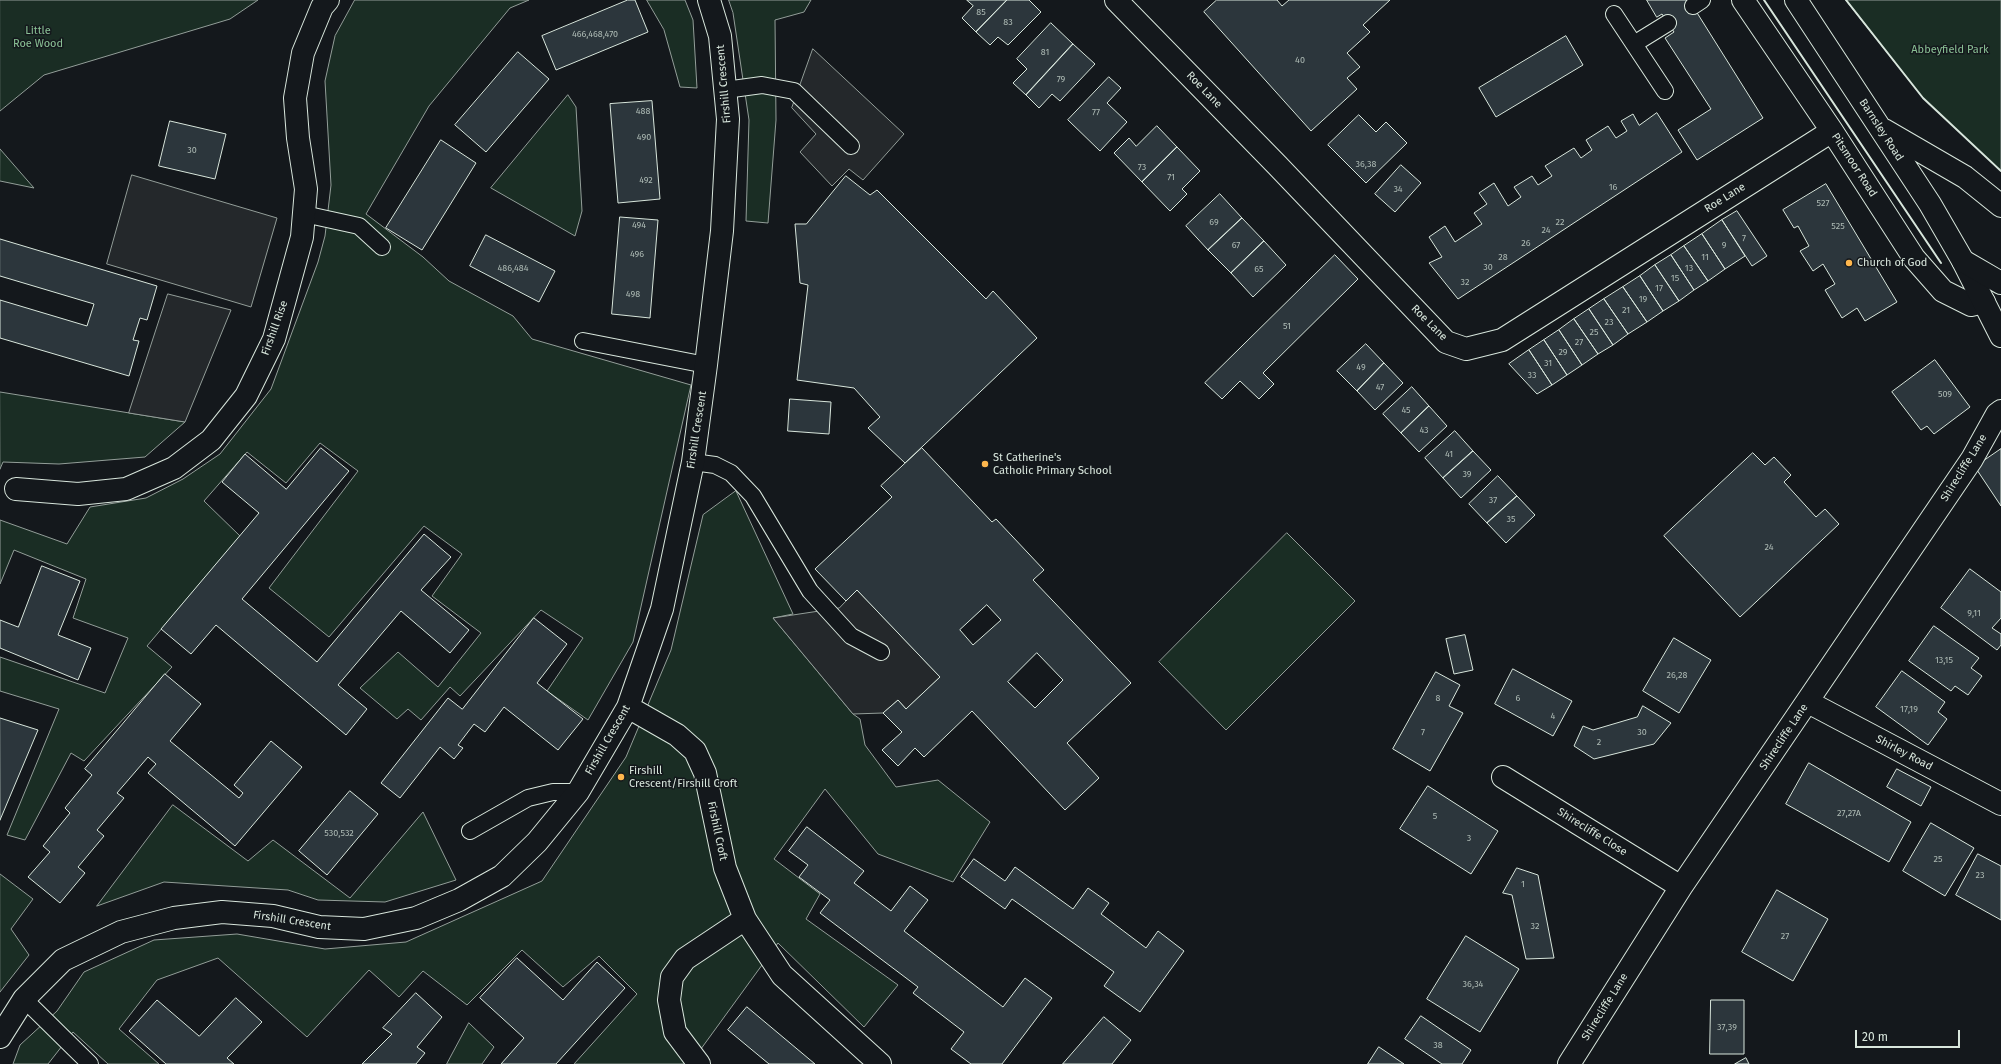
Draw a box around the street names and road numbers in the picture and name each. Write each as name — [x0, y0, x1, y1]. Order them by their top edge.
street label: Firshill Crescent — [714, 44, 734, 124]
street label: Roe Lane — [1183, 69, 1225, 111]
street label: Barnsley Road — [1856, 97, 1906, 163]
street label: Pitsmoor Road — [1828, 131, 1880, 199]
street label: Roe Lane — [1702, 180, 1748, 216]
street label: Firshill Rise — [259, 299, 291, 357]
street label: Roe Lane — [1408, 302, 1450, 344]
street label: Firshill Crescent — [684, 390, 710, 470]
street label: Shirecliffe Lane — [1938, 432, 1990, 504]
street label: Shirecliffe Lane — [1757, 701, 1811, 773]
street label: Firshill Crescent — [583, 703, 633, 777]
street label: Shirley Road — [1873, 732, 1935, 774]
street label: Firshill Croft — [704, 800, 730, 862]
street label: Shirecliffe Close — [1555, 805, 1629, 859]
street label: Firshill Crescent — [252, 908, 332, 934]
street label: Shirecliffe Lane — [1579, 971, 1631, 1043]

